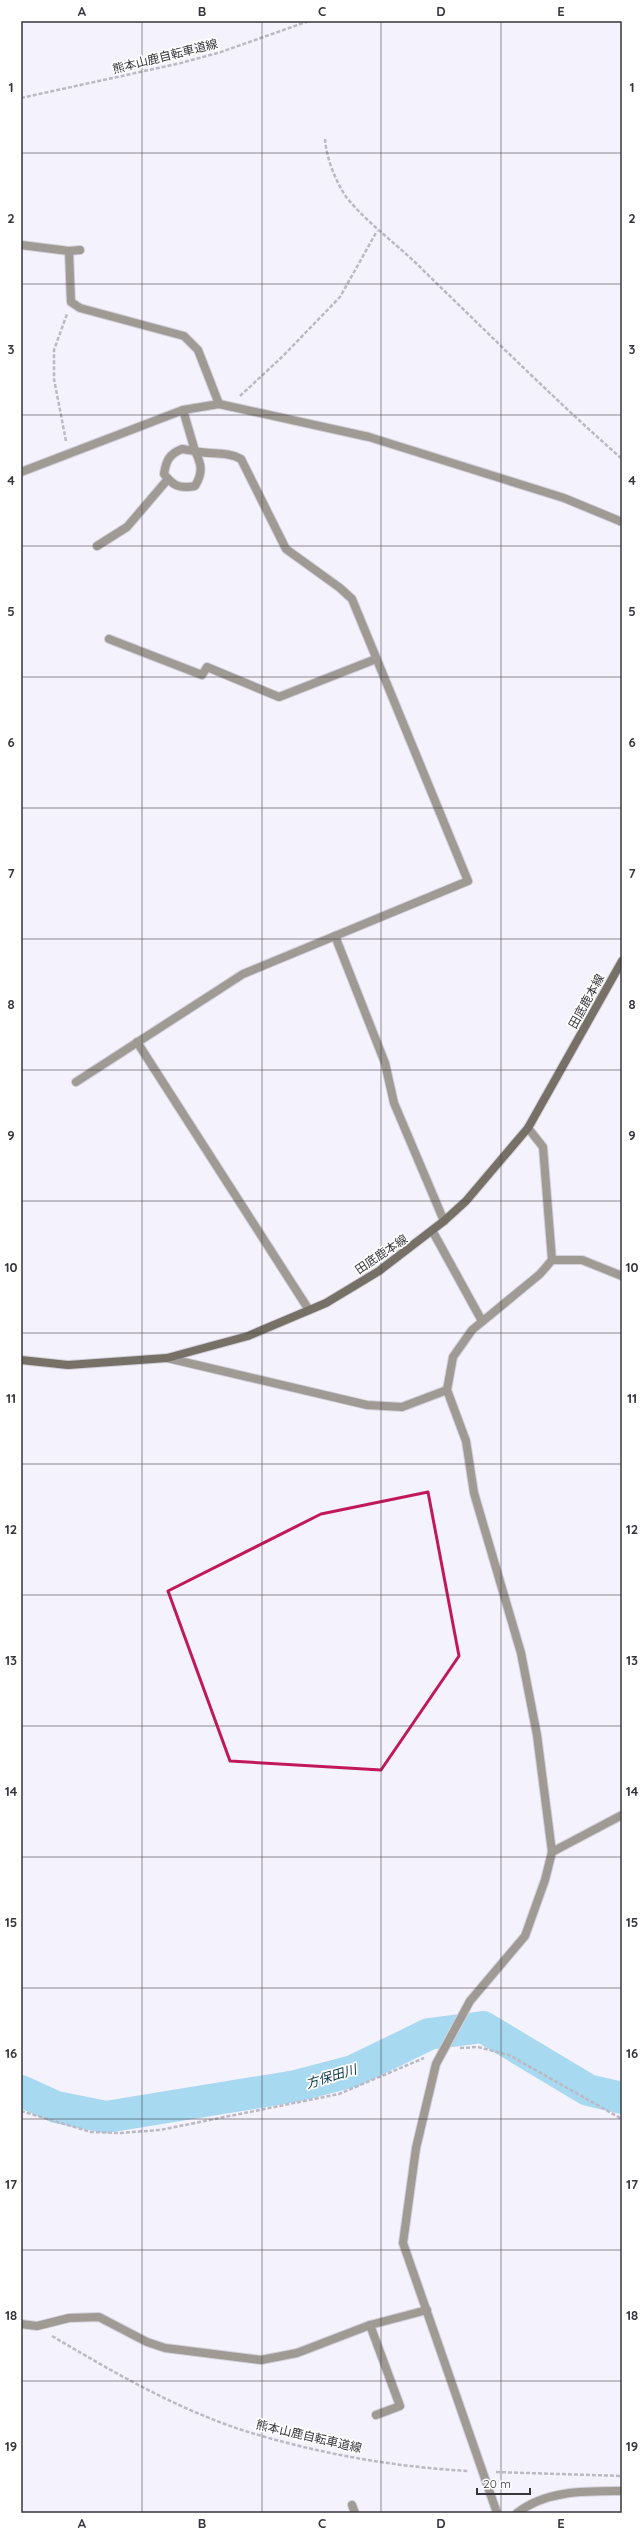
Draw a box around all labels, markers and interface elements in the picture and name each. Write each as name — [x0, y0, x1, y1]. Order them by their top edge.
text: A — [78, 3, 87, 19]
text: B — [198, 3, 206, 19]
text: C — [318, 3, 326, 19]
text: D — [436, 3, 446, 19]
text: E — [557, 3, 565, 19]
street label: 熊本山鹿自転車道線 — [111, 36, 219, 76]
text: 1 — [8, 79, 14, 95]
text: 1 — [629, 79, 635, 95]
text: 2 — [7, 210, 15, 226]
text: 2 — [628, 210, 636, 226]
text: 3 — [8, 341, 15, 357]
text: 3 — [629, 341, 636, 357]
text: 4 — [7, 472, 15, 488]
text: 4 — [628, 472, 636, 488]
text: 5 — [7, 603, 15, 619]
text: 5 — [628, 603, 636, 619]
text: 6 — [7, 734, 15, 750]
text: 6 — [628, 734, 636, 750]
text: 7 — [7, 865, 15, 881]
text: 7 — [628, 865, 636, 881]
street label: 田底鹿本線 — [565, 971, 607, 1031]
text: 8 — [7, 996, 15, 1012]
text: 8 — [628, 996, 636, 1012]
text: 9 — [7, 1127, 15, 1143]
text: 9 — [628, 1127, 636, 1143]
street label: 田底鹿本線 — [352, 1231, 410, 1277]
text: 10 — [4, 1259, 18, 1275]
text: 10 — [625, 1259, 639, 1275]
text: 11 — [6, 1390, 16, 1406]
text: 11 — [627, 1390, 637, 1406]
text: 12 — [5, 1521, 17, 1537]
text: 12 — [626, 1521, 638, 1537]
text: 13 — [5, 1652, 17, 1668]
text: 13 — [626, 1652, 638, 1668]
text: 14 — [5, 1783, 18, 1799]
text: 14 — [626, 1783, 639, 1799]
text: 15 — [5, 1914, 17, 1930]
text: 15 — [626, 1914, 638, 1930]
text: 16 — [5, 2045, 17, 2061]
text: 16 — [626, 2045, 638, 2061]
water label: 方保田川 — [304, 2060, 360, 2091]
text: 17 — [5, 2176, 17, 2192]
text: 17 — [626, 2176, 638, 2192]
text: 18 — [5, 2307, 17, 2323]
text: 18 — [626, 2307, 638, 2323]
street label: 熊本山鹿自転車道線 — [255, 2417, 363, 2455]
text: 19 — [5, 2438, 17, 2454]
text: 19 — [626, 2438, 638, 2454]
scale bar — [477, 2470, 530, 2496]
text: 20 m — [483, 2476, 511, 2491]
text: A — [78, 2515, 87, 2531]
text: B — [198, 2515, 206, 2531]
text: C — [318, 2515, 326, 2531]
text: D — [436, 2515, 446, 2531]
text: E — [557, 2515, 565, 2531]

